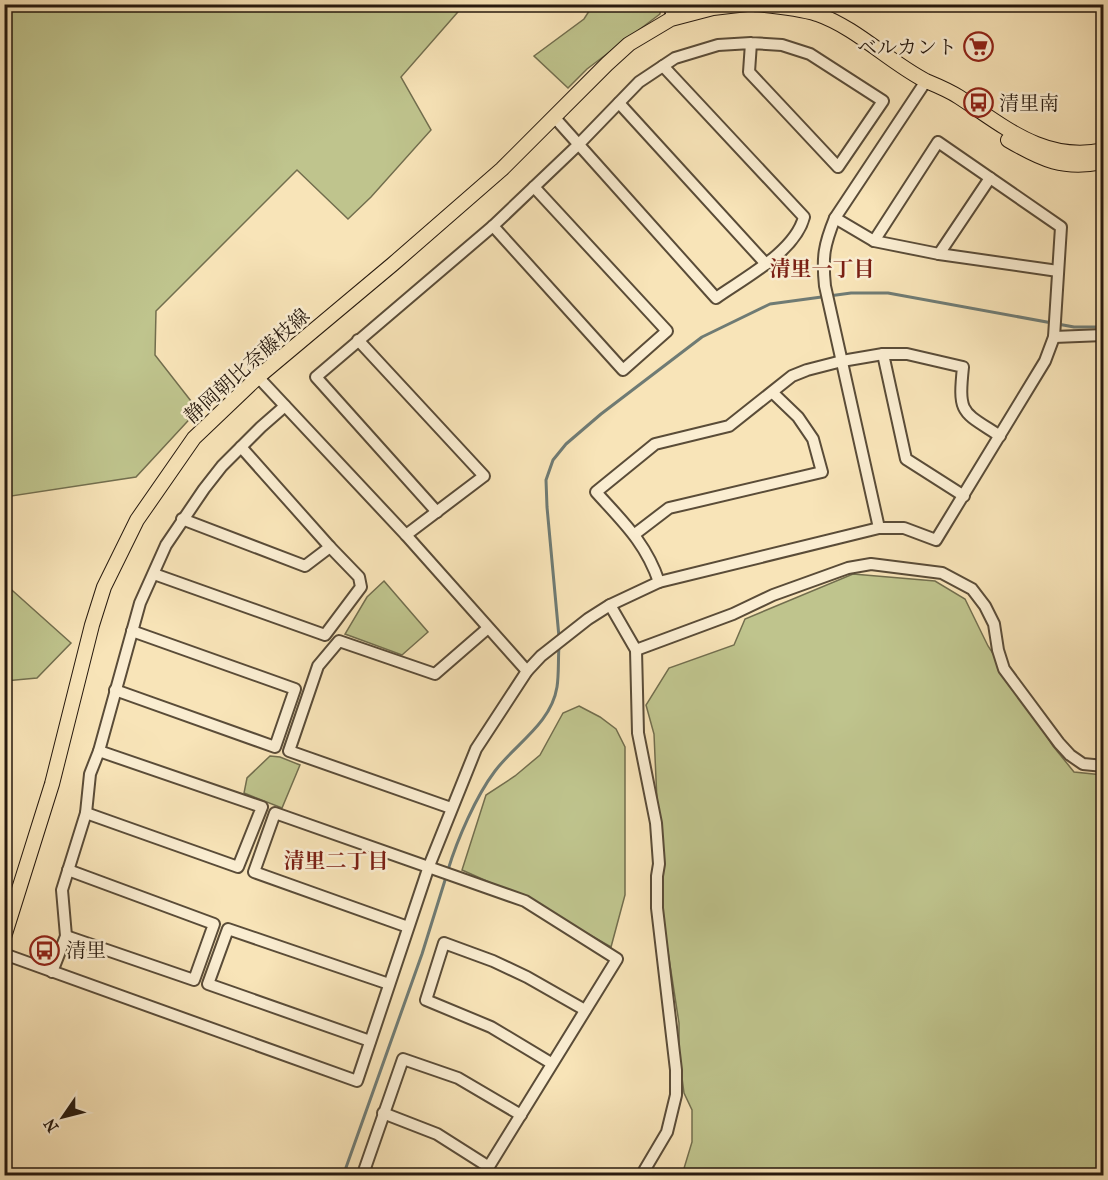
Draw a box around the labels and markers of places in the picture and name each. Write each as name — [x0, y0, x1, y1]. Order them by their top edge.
supermarket icon: ベルカント — [962, 31, 994, 63]
place label: ベルカント — [857, 36, 957, 59]
bus stop icon: 清里南 — [962, 87, 994, 119]
place label: 清里南 — [999, 92, 1059, 115]
bus stop icon: 清里 — [29, 934, 61, 966]
place label: 清里 — [66, 939, 106, 962]

